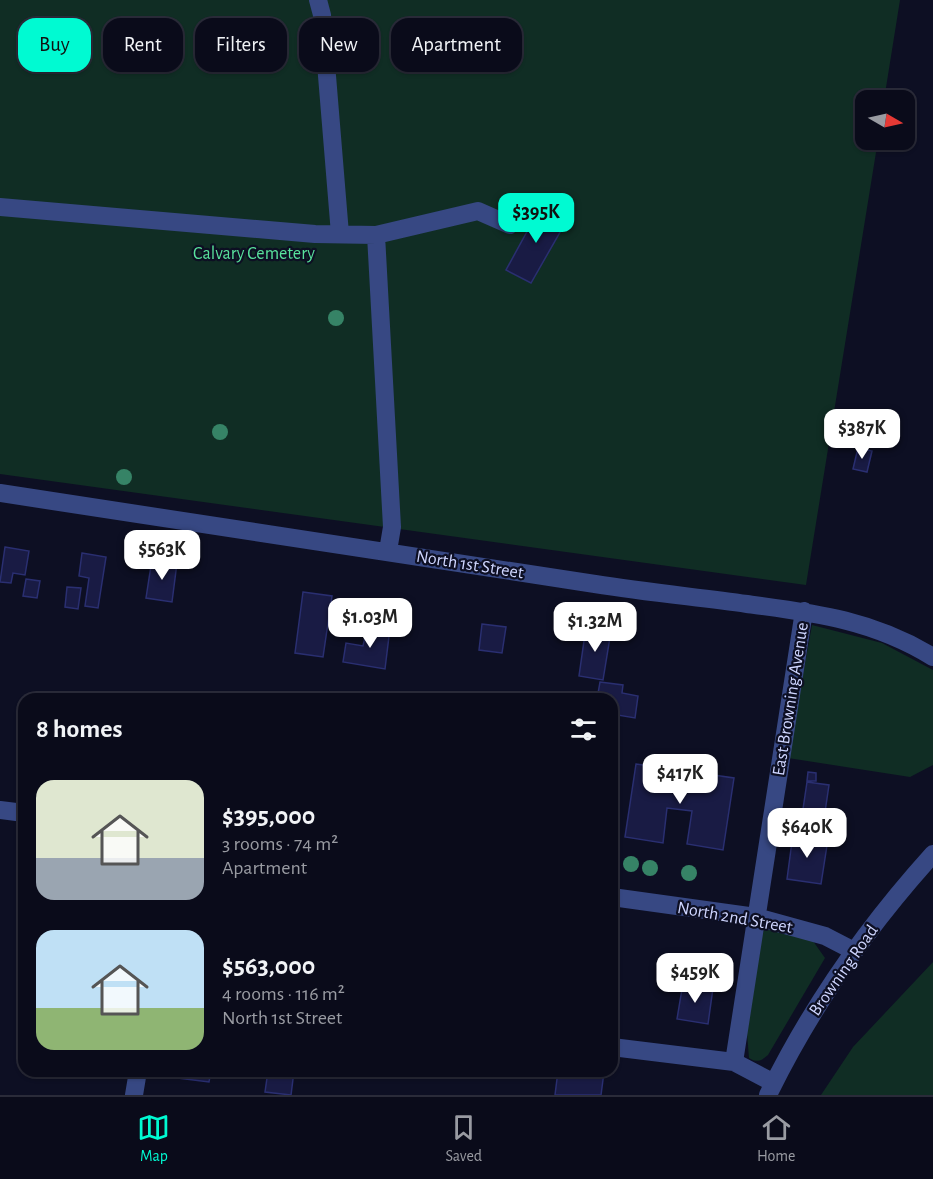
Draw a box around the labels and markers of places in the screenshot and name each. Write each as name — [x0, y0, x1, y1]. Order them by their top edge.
pin: $395K — [494, 193, 578, 244]
pin: $387K — [820, 409, 904, 460]
pin: $563K — [120, 530, 204, 581]
pin: $1.03M — [321, 598, 419, 649]
pin: $1.32M — [546, 602, 644, 653]
pin: $417K — [638, 754, 722, 805]
pin: $640K — [765, 808, 849, 859]
pin: $459K — [653, 953, 737, 1004]

